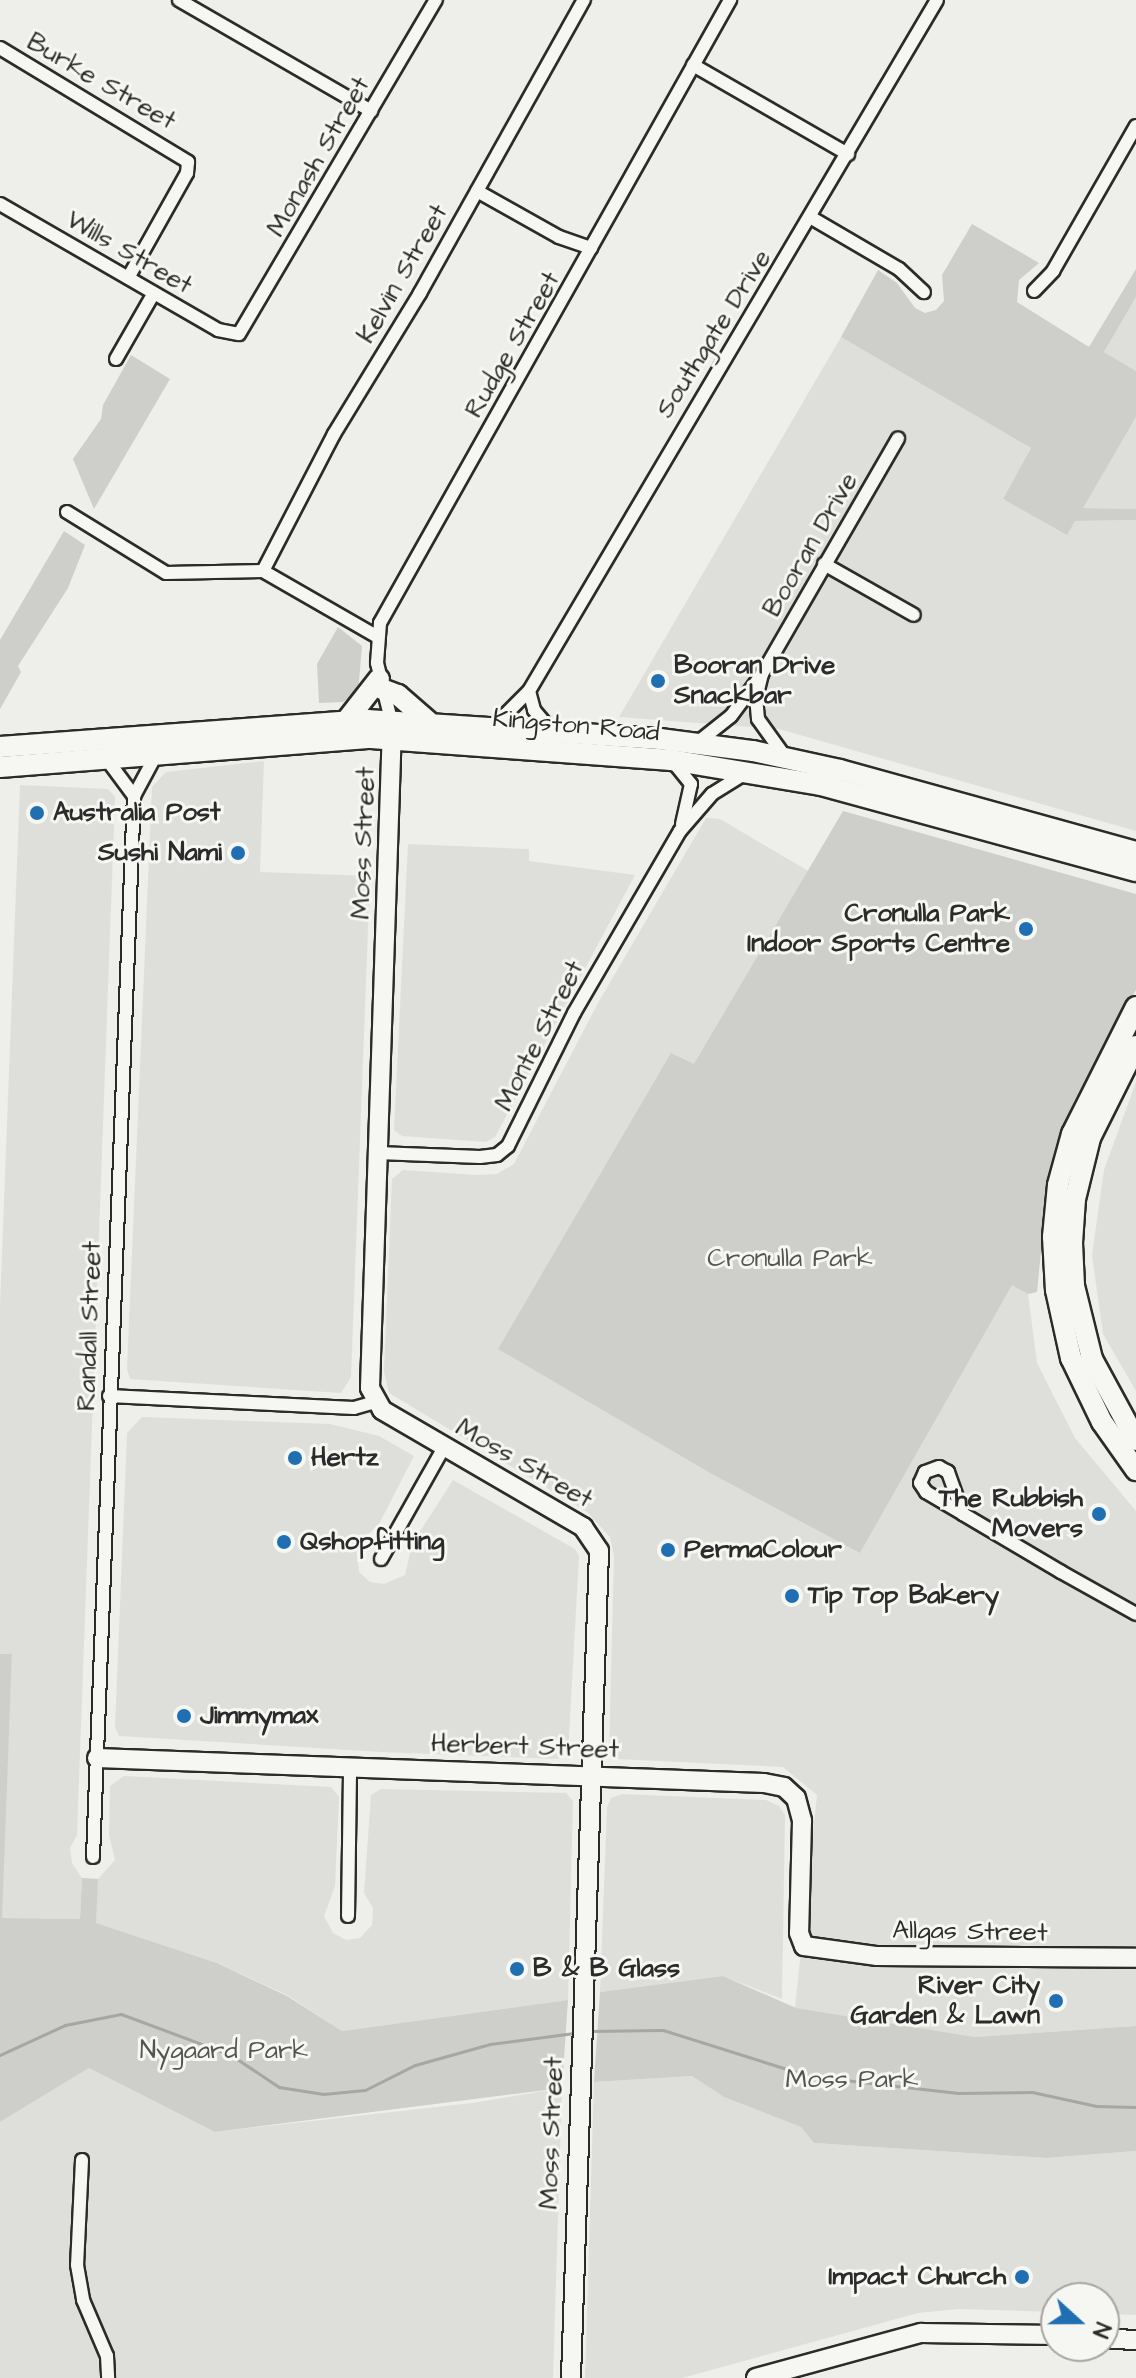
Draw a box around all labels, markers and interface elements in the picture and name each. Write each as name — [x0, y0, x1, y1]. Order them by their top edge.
street label: Burke Street — [21, 27, 181, 137]
street label: Monash Street — [261, 72, 377, 242]
street label: Kelvin Street — [351, 199, 455, 349]
street label: Wills Street — [60, 204, 198, 302]
street label: Southgate Drive — [650, 244, 778, 424]
street label: Rudge Street — [459, 267, 567, 423]
street label: Booran Drive — [757, 467, 865, 623]
place label: Booran Drive Snackbar — [674, 650, 835, 712]
marker: Booran Drive Snackbar — [649, 672, 667, 690]
street label: Kingston Road — [491, 703, 661, 749]
street label: Moss Street — [346, 766, 382, 920]
place label: Australia Post — [53, 797, 220, 829]
marker: Australia Post — [28, 804, 46, 822]
place label: Sushi Nami — [98, 837, 222, 869]
marker: Sushi Nami — [229, 844, 247, 862]
place label: Cronulla Park Indoor Sports Centre — [747, 898, 1010, 960]
marker: Cronulla Park Indoor Sports Centre — [1017, 920, 1035, 938]
street label: Monte Street — [489, 956, 591, 1116]
street label: Randall Street — [71, 1240, 109, 1412]
park label: Cronulla Park — [707, 1243, 873, 1275]
street label: Moss Street — [450, 1412, 598, 1516]
place label: Hertz — [311, 1442, 379, 1474]
marker: Hertz — [286, 1449, 304, 1467]
place label: The Rubbish Movers — [939, 1483, 1083, 1544]
marker: The Rubbish Movers — [1090, 1505, 1108, 1523]
place label: Qshopfitting — [300, 1526, 444, 1558]
marker: Qshopfitting — [275, 1533, 293, 1551]
place label: PermaColour — [684, 1534, 842, 1566]
marker: PermaColour — [659, 1541, 677, 1559]
place label: Tip Top Bakery — [808, 1580, 999, 1612]
marker: Tip Top Bakery — [783, 1587, 801, 1605]
place label: Jimmymax — [200, 1700, 318, 1732]
marker: Jimmymax — [175, 1707, 193, 1725]
street label: Herbert Street — [430, 1728, 620, 1766]
street label: Allgas Street — [892, 1915, 1048, 1949]
place label: B & B Glass — [533, 1953, 680, 1985]
marker: B & B Glass — [508, 1960, 526, 1978]
place label: River City Garden & Lawn — [851, 1970, 1040, 2032]
marker: River City Garden & Lawn — [1047, 1992, 1065, 2010]
park label: Nygaard Park — [140, 2035, 308, 2067]
street label: Moss Street — [534, 2056, 570, 2210]
park label: Moss Park — [786, 2064, 918, 2096]
place label: Impact Church — [829, 2261, 1006, 2293]
marker: Impact Church — [1013, 2268, 1031, 2286]
north arrow — [1040, 2282, 1120, 2362]
text: N — [1084, 2318, 1118, 2342]

